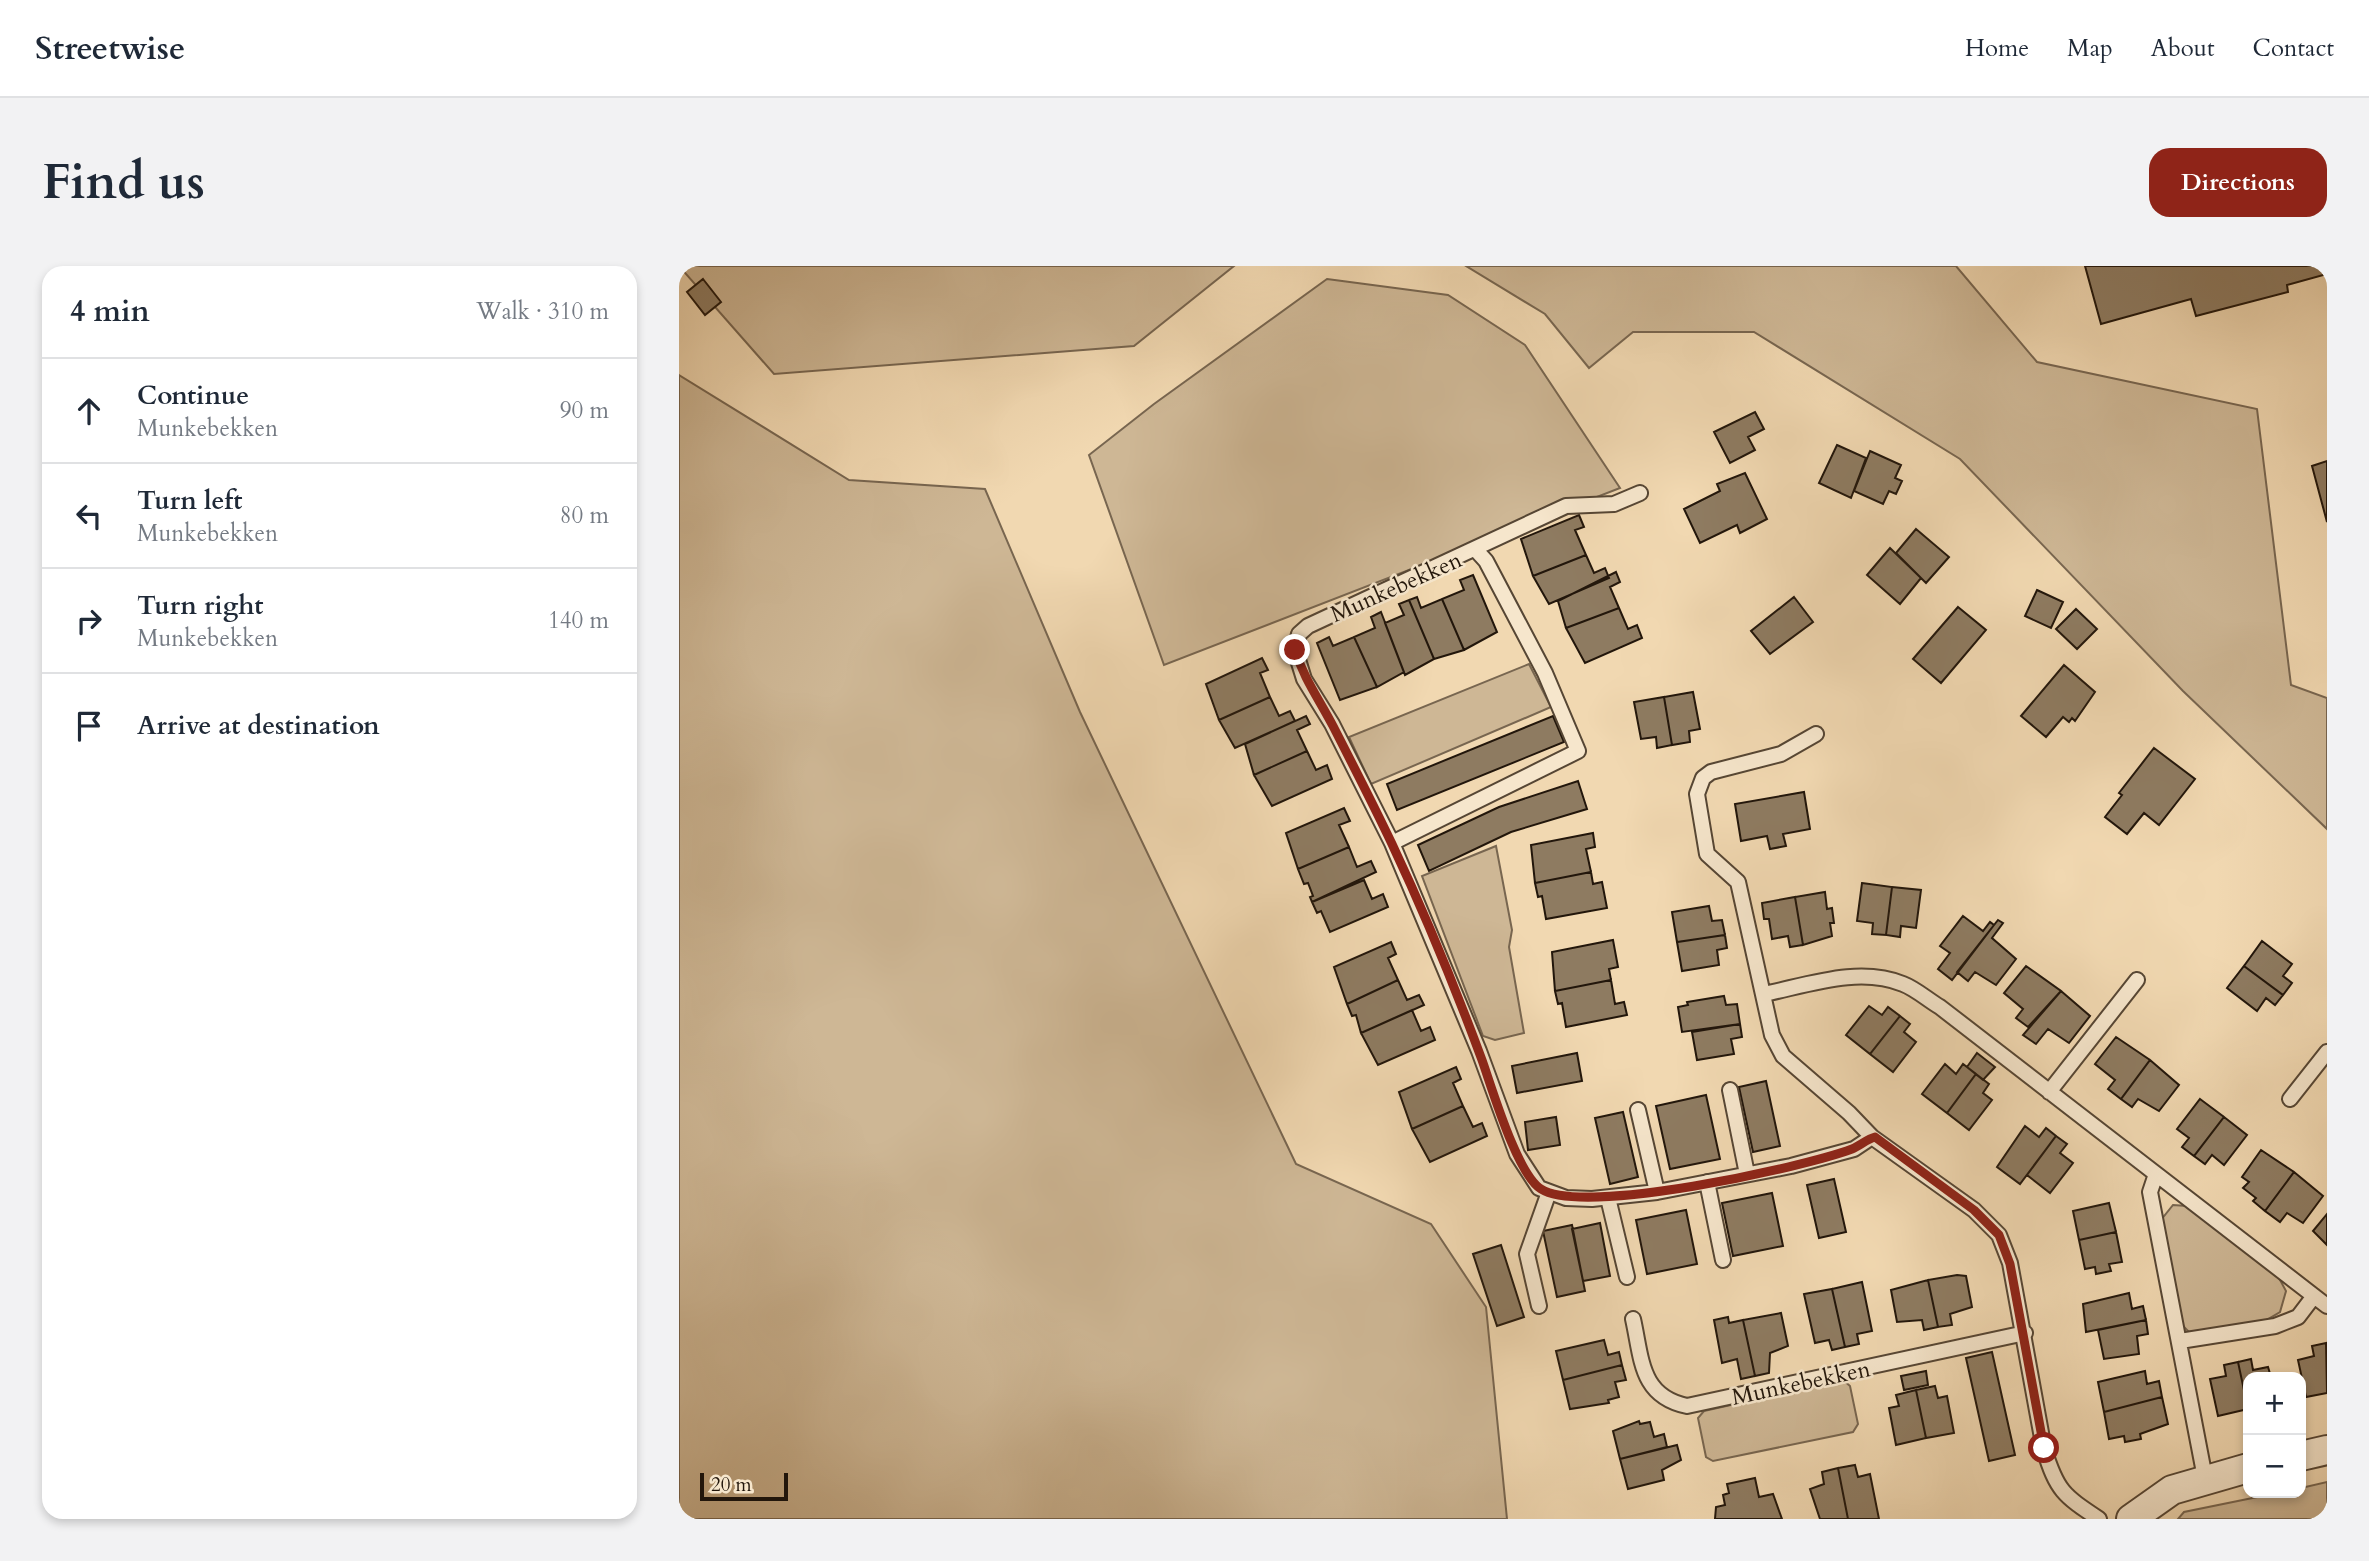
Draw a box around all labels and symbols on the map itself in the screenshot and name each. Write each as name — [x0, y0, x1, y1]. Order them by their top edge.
street label: Munkebekken — [1325, 544, 1467, 630]
route end — [1279, 634, 1310, 665]
street label: Munkebekken — [1729, 1353, 1873, 1413]
route start — [2028, 1432, 2059, 1463]
scale bar — [700, 1470, 787, 1502]

